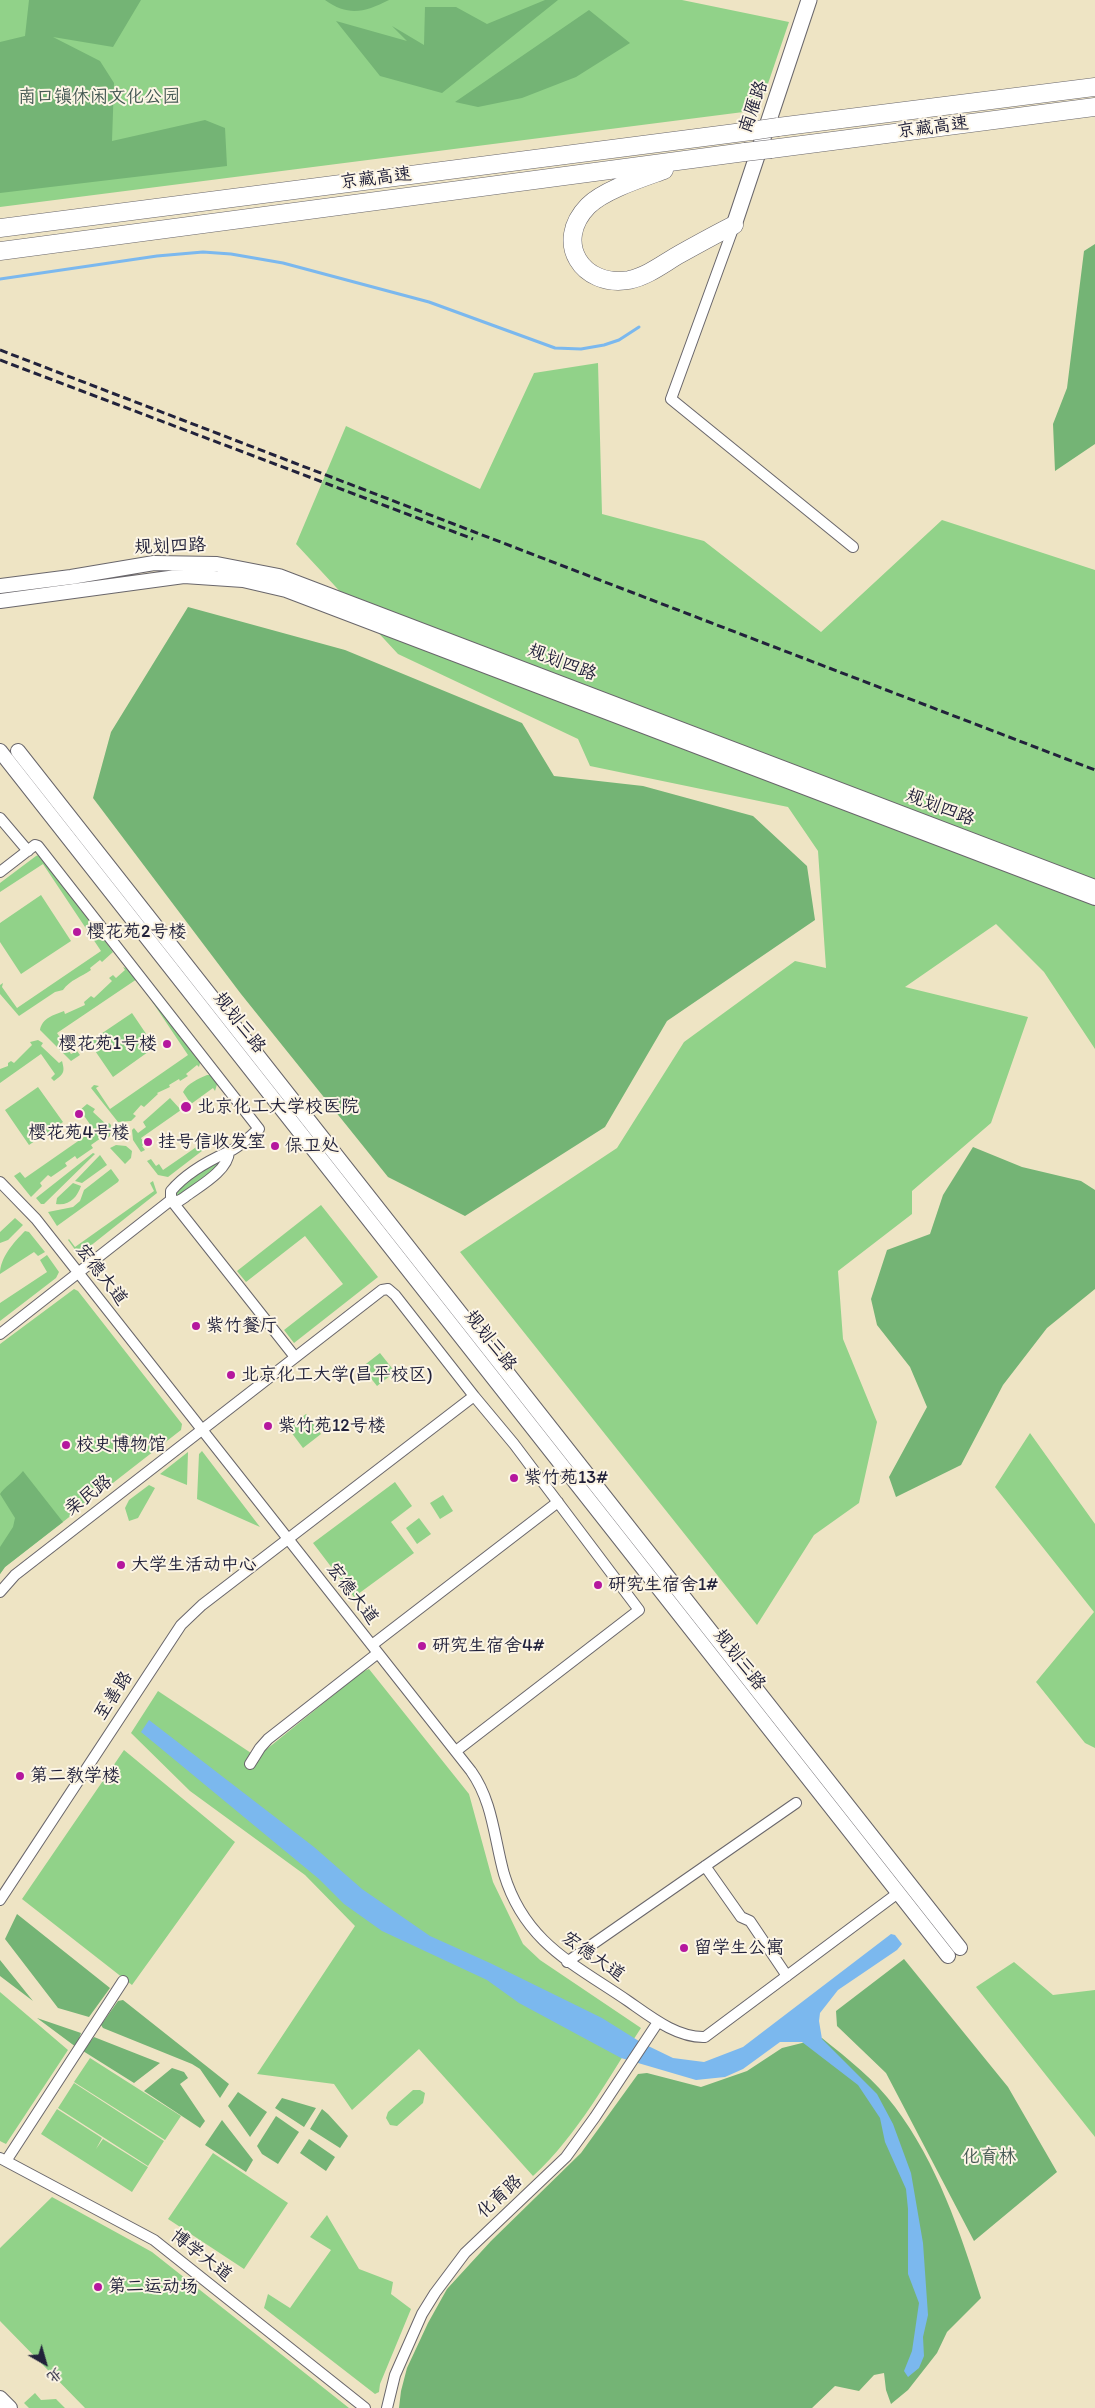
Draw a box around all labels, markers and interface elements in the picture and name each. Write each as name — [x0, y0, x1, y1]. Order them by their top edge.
street label: 南雁路 — [735, 78, 773, 136]
park label: 南口镇休闲文化公园 — [18, 86, 180, 108]
street label: 京藏高速 — [896, 113, 970, 143]
street label: 京藏高速 — [339, 164, 413, 194]
street label: 规划四路 — [134, 535, 206, 559]
street label: 规划四路 — [525, 640, 599, 686]
street label: 规划四路 — [903, 785, 977, 831]
place label: 樱花苑2号楼 — [87, 921, 186, 943]
marker: 樱花苑2号楼 — [71, 926, 83, 938]
street label: 规划三路 — [208, 988, 270, 1058]
place label: 樱花苑1号楼 — [59, 1033, 157, 1055]
marker: 樱花苑1号楼 — [161, 1038, 173, 1050]
place label: 北京化工大学校医院 — [197, 1096, 359, 1118]
marker: 北京化工大学校医院 — [179, 1100, 193, 1114]
marker: 樱花苑4号楼 — [73, 1108, 85, 1120]
place label: 樱花苑4号楼 — [29, 1122, 129, 1144]
place label: 挂号信收发室 — [158, 1131, 266, 1153]
place label: 保卫处 — [285, 1135, 339, 1157]
marker: 挂号信收发室 — [142, 1136, 154, 1148]
marker: 保卫处 — [269, 1140, 281, 1152]
street label: 宏德大道 — [70, 1240, 132, 1310]
street label: 规划三路 — [459, 1306, 521, 1376]
place label: 紫竹餐厅 — [206, 1315, 278, 1337]
marker: 紫竹餐厅 — [190, 1320, 202, 1332]
place label: 北京化工大学(昌平校区) — [241, 1364, 433, 1386]
marker: 北京化工大学(昌平校区) — [225, 1369, 237, 1381]
place label: 紫竹苑12号楼 — [278, 1415, 386, 1437]
marker: 紫竹苑12号楼 — [262, 1420, 274, 1432]
place label: 校史博物馆 — [76, 1434, 166, 1456]
marker: 校史博物馆 — [60, 1439, 72, 1451]
place label: 紫竹苑13# — [524, 1467, 608, 1489]
street label: 亲民路 — [61, 1471, 117, 1521]
marker: 紫竹苑13# — [508, 1472, 520, 1484]
place label: 大学生活动中心 — [131, 1554, 257, 1576]
marker: 大学生活动中心 — [115, 1559, 127, 1571]
street label: 宏德大道 — [321, 1559, 383, 1629]
place label: 研究生宿舍1# — [608, 1574, 718, 1596]
marker: 研究生宿舍1# — [592, 1579, 604, 1591]
street label: 规划三路 — [708, 1625, 770, 1695]
place label: 研究生宿舍4# — [432, 1635, 545, 1657]
marker: 研究生宿舍4# — [416, 1640, 428, 1652]
street label: 至善路 — [90, 1667, 138, 1725]
place label: 第二教学楼 — [30, 1765, 120, 1787]
marker: 第二教学楼 — [14, 1770, 26, 1782]
street label: 宏德大道 — [557, 1928, 629, 1986]
place label: 留学生公寓 — [694, 1937, 784, 1959]
marker: 留学生公寓 — [678, 1942, 690, 1954]
park label: 化育林 — [962, 2146, 1016, 2168]
street label: 化育路 — [473, 2171, 527, 2223]
street label: 博学大道 — [166, 2225, 236, 2287]
place label: 第二运动场 — [108, 2276, 198, 2298]
marker: 第二运动场 — [92, 2281, 104, 2293]
north arrow — [20, 2338, 70, 2388]
text: 北 — [44, 2364, 65, 2386]

